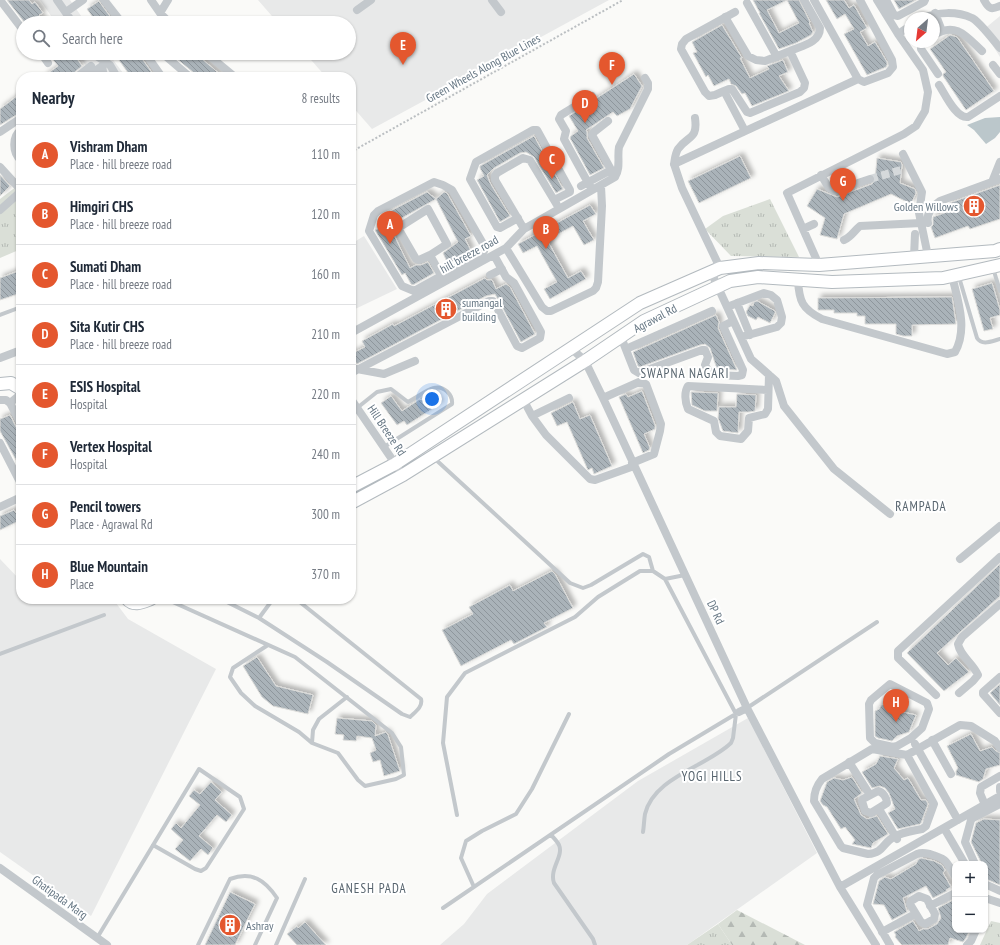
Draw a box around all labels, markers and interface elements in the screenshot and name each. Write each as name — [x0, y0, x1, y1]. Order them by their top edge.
north arrow — [904, 12, 940, 48]
search box — [16, 16, 356, 60]
icon: search — [30, 27, 52, 49]
text: Search here — [62, 29, 123, 48]
street label: Green Wheels Along Blue Lines — [423, 30, 543, 106]
pin: E — [390, 32, 416, 65]
pin: F — [599, 52, 625, 85]
text: Nearby — [32, 87, 75, 109]
text: 8 results — [301, 90, 340, 107]
pin: D — [572, 90, 598, 123]
text: Vishram Dham — [70, 137, 147, 156]
text: A — [42, 146, 48, 163]
text: 110 m — [311, 146, 340, 163]
pin: C — [539, 146, 565, 179]
text: Place · hill breeze road — [70, 156, 172, 173]
pin: G — [830, 168, 856, 201]
building icon: Golden Willows — [961, 193, 987, 219]
text: Himgiri CHS — [70, 197, 133, 216]
place label: Golden Willows — [894, 199, 958, 214]
text: B — [42, 206, 48, 223]
text: 120 m — [311, 206, 340, 223]
pin: A — [377, 211, 403, 244]
text: Place · hill breeze road — [70, 216, 172, 233]
pin: B — [533, 216, 559, 249]
street label: hill breeze road — [437, 232, 501, 276]
text: Sumati Dham — [70, 257, 141, 276]
text: C — [42, 266, 48, 283]
text: 160 m — [311, 266, 340, 283]
text: Place · hill breeze road — [70, 276, 172, 293]
place label: sumangal building — [462, 295, 502, 324]
building icon: sumangal building — [433, 296, 459, 322]
street label: Agrawal Rd — [631, 300, 679, 336]
text: Sita Kutir CHS — [70, 317, 144, 336]
text: D — [42, 326, 48, 343]
text: 210 m — [311, 326, 340, 343]
text: Place · hill breeze road — [70, 336, 172, 353]
district label: SWAPNA NAGARI — [640, 365, 730, 382]
text: ESIS Hospital — [70, 377, 140, 396]
text: E — [42, 386, 48, 403]
text: 220 m — [311, 386, 340, 403]
your location — [422, 389, 442, 409]
text: Hospital — [70, 396, 107, 413]
street label: Hill Breeze Rd — [364, 402, 410, 458]
text: Vertex Hospital — [70, 437, 152, 456]
text: F — [42, 446, 48, 463]
text: 240 m — [311, 446, 340, 463]
text: Hospital — [70, 456, 107, 473]
text: Pencil towers — [70, 497, 141, 516]
district label: RAMPADA — [895, 498, 947, 515]
text: G — [42, 506, 48, 523]
text: 300 m — [311, 506, 340, 523]
text: Place · Agrawal Rd — [70, 516, 153, 533]
text: Blue Mountain — [70, 557, 148, 576]
text: H — [42, 566, 48, 583]
text: 370 m — [311, 566, 340, 583]
text: Place — [70, 576, 94, 593]
street label: DP Rd — [704, 598, 728, 626]
pin: H — [883, 689, 909, 722]
district label: YOGI HILLS — [681, 768, 743, 785]
map controls — [952, 861, 988, 933]
button: + — [952, 861, 988, 897]
street label: Ghatipada Marg — [29, 872, 91, 922]
district label: GANESH PADA — [331, 880, 407, 897]
button: − — [952, 897, 988, 933]
building icon: Ashray — [217, 912, 243, 938]
place label: Ashray — [246, 918, 274, 933]

